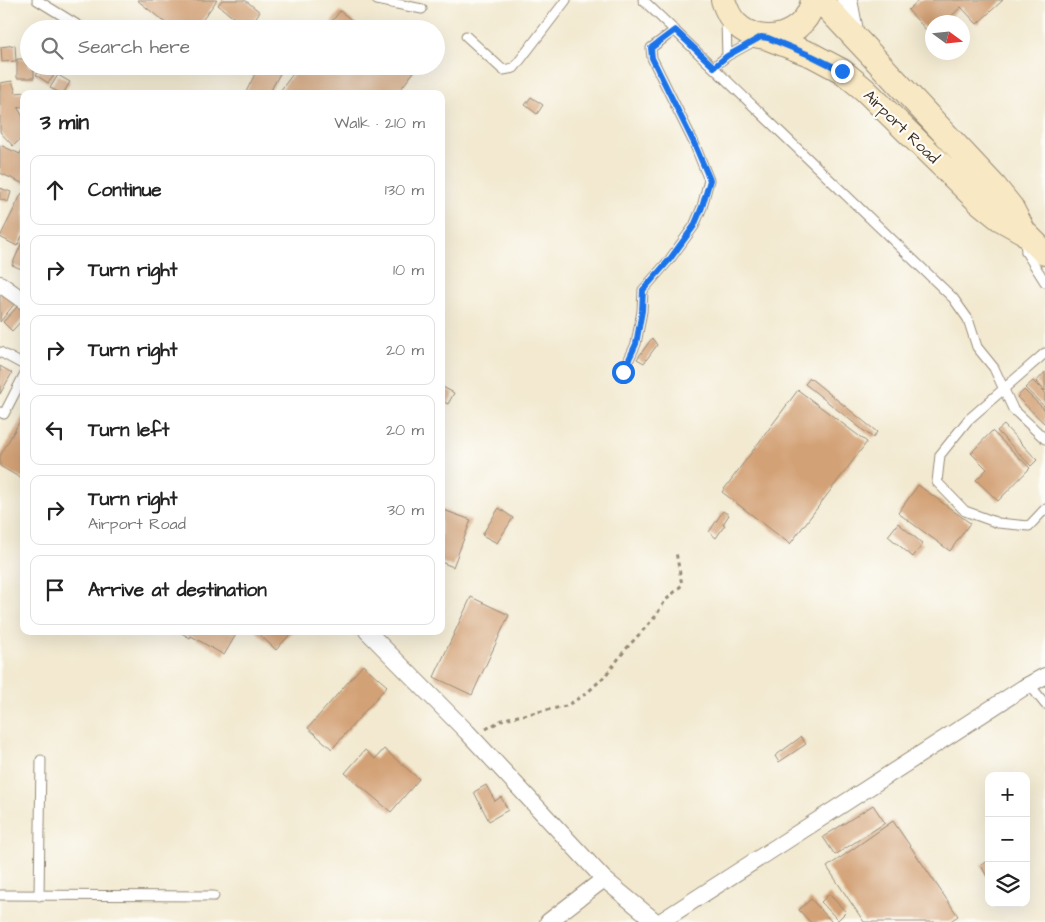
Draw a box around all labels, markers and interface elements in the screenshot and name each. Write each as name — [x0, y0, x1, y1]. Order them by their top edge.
north arrow — [925, 15, 970, 60]
search box — [20, 20, 445, 75]
icon: search — [38, 34, 66, 62]
text: Search here — [78, 34, 190, 61]
route end — [831, 60, 854, 83]
street label: Airport Road — [858, 85, 944, 169]
text: 3 min — [40, 108, 89, 137]
text: Walk · 210 m — [334, 112, 425, 134]
icon: ahead — [41, 176, 69, 204]
text: Continue — [88, 177, 162, 204]
text: 130 m — [385, 179, 424, 201]
icon: right — [41, 256, 69, 284]
text: Turn right — [88, 257, 177, 284]
text: 10 m — [393, 259, 424, 281]
icon: right — [41, 336, 69, 364]
text: Turn right — [88, 337, 177, 364]
text: 20 m — [386, 339, 424, 361]
route start — [612, 361, 635, 384]
icon: left — [41, 416, 69, 444]
text: Turn left — [88, 417, 169, 444]
text: 20 m — [386, 419, 424, 441]
text: Turn right — [88, 486, 177, 513]
icon: right — [41, 496, 69, 524]
text: 30 m — [387, 499, 424, 521]
text: Airport Road — [88, 513, 186, 535]
icon: arrive — [41, 576, 69, 604]
text: Arrive at destination — [88, 577, 267, 604]
map controls — [985, 772, 1030, 907]
button: + — [985, 772, 1030, 817]
button: − — [985, 817, 1030, 862]
button: layers — [985, 862, 1030, 907]

